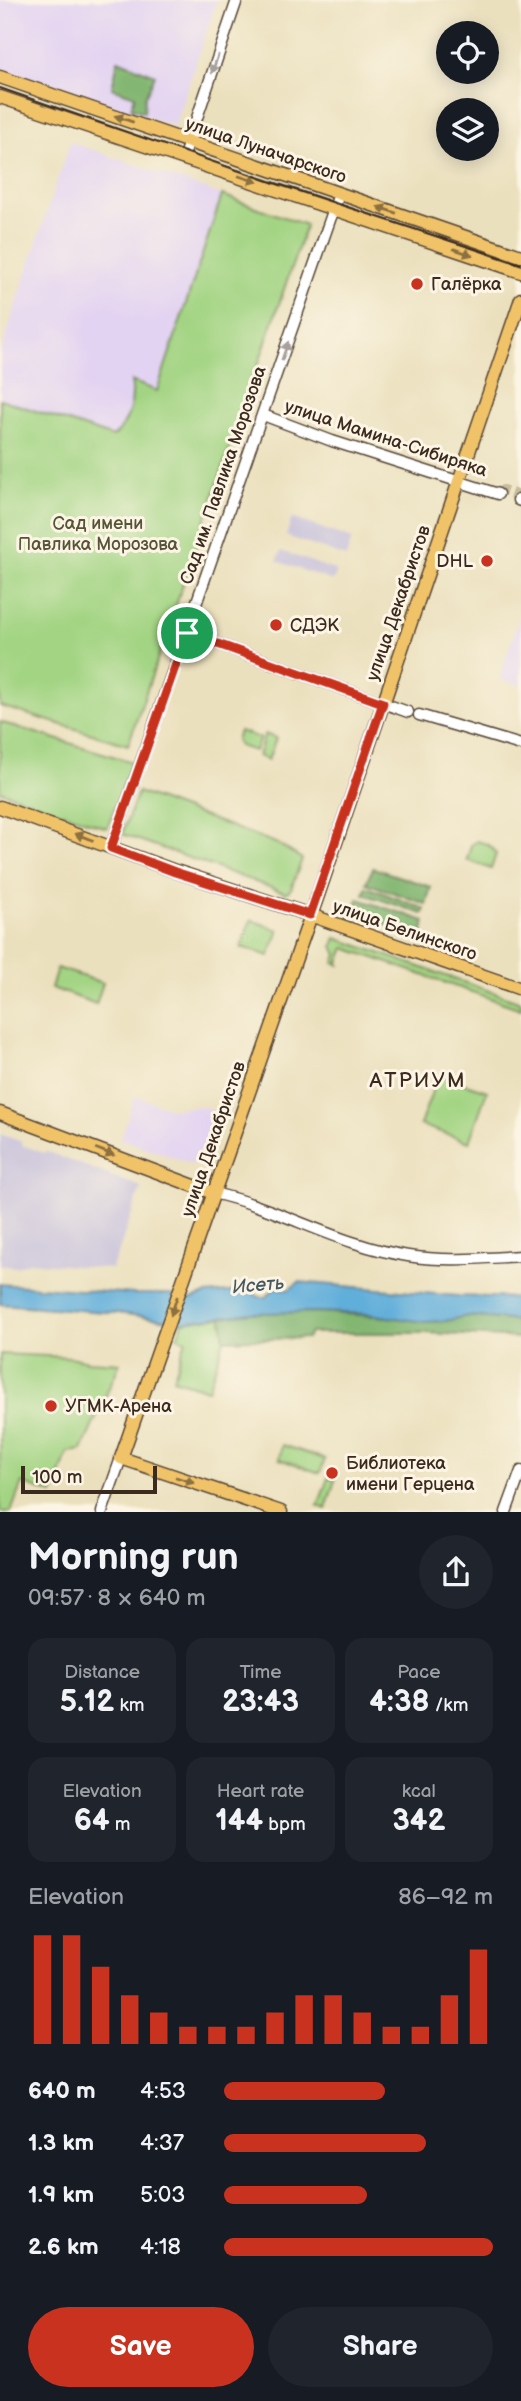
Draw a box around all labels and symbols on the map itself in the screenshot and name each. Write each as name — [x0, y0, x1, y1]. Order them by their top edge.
one-way arrow — [209, 54, 220, 75]
one-way arrow — [113, 113, 134, 124]
street label: улица Луначарского — [183, 113, 349, 188]
one-way arrow — [237, 175, 258, 185]
one-way arrow — [377, 204, 398, 215]
one-way arrow — [453, 247, 474, 258]
place label: Галёрка — [431, 274, 502, 295]
marker: Галёрка — [409, 276, 425, 292]
one-way arrow — [280, 340, 291, 361]
street label: Сад им. Павлика Морозова — [176, 363, 271, 587]
street label: улица Мамина-Сибиряка — [282, 396, 490, 481]
park label: Сад имени Павлика Морозова — [18, 513, 179, 555]
street label: улица Декабристов — [362, 522, 435, 684]
place label: DHL — [436, 551, 474, 572]
marker: DHL — [479, 553, 495, 569]
pin — [157, 603, 217, 663]
place label: СДЭК — [290, 615, 339, 636]
marker: СДЭК — [268, 617, 284, 633]
one-way arrow — [73, 831, 94, 842]
street label: улица Белинского — [330, 896, 480, 965]
street label: улица Декабристов — [177, 1058, 250, 1220]
district label: АТРИУМ — [368, 1068, 467, 1093]
one-way arrow — [95, 1147, 116, 1158]
water label: Исеть — [231, 1272, 285, 1299]
one-way arrow — [168, 1296, 179, 1317]
place label: УГМК-Арена — [65, 1396, 172, 1417]
marker: УГМК-Арена — [43, 1398, 59, 1414]
place label: Библиотека имени Герцена — [346, 1453, 475, 1495]
scale bar — [21, 1463, 158, 1495]
marker: Библиотека имени Герцена — [324, 1465, 340, 1481]
one-way arrow — [175, 1475, 196, 1486]

